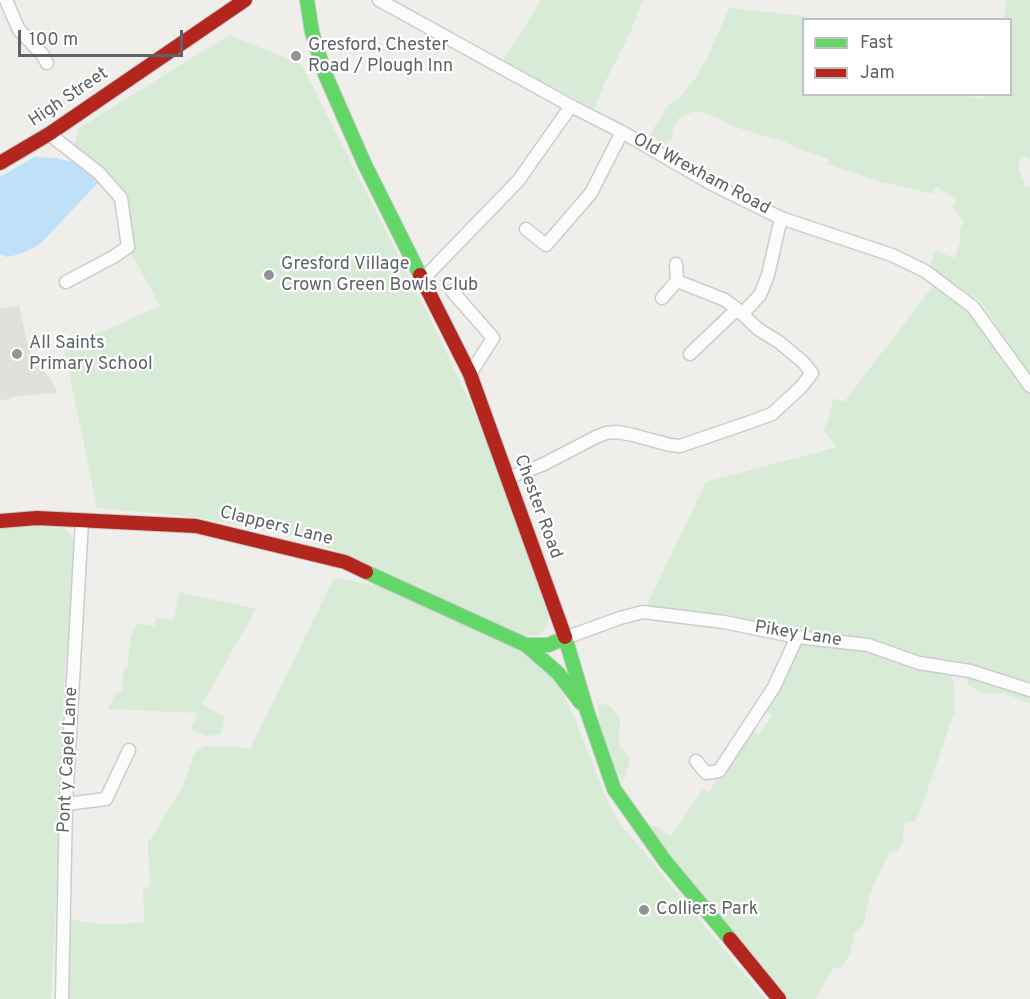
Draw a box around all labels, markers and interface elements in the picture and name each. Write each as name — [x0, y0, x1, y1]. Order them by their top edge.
scale bar — [21, 18, 186, 56]
legend — [802, 18, 1012, 96]
text: 100 m — [29, 29, 78, 52]
text: Fast — [860, 32, 893, 55]
place label: Gresford, Chester Road / Plough Inn — [308, 35, 453, 78]
marker: Gresford, Chester Road / Plough Inn — [289, 49, 303, 63]
text: Jam — [860, 62, 895, 85]
street label: High Street — [25, 64, 113, 132]
street label: Old Wrexham Road — [629, 130, 773, 220]
place label: Gresford Village Crown Green Bowls Club — [281, 254, 478, 296]
marker: Gresford Village Crown Green Bowls Club — [262, 268, 276, 282]
place label: All Saints Primary School — [29, 333, 153, 376]
marker: All Saints Primary School — [10, 347, 24, 361]
street label: Chester Road — [508, 452, 566, 562]
street label: Clappers Lane — [217, 503, 335, 551]
street label: Pikey Lane — [753, 617, 843, 653]
street label: Pont y Capel Lane — [54, 686, 84, 834]
place label: Colliers Park — [656, 899, 758, 921]
marker: Colliers Park — [637, 903, 651, 917]

